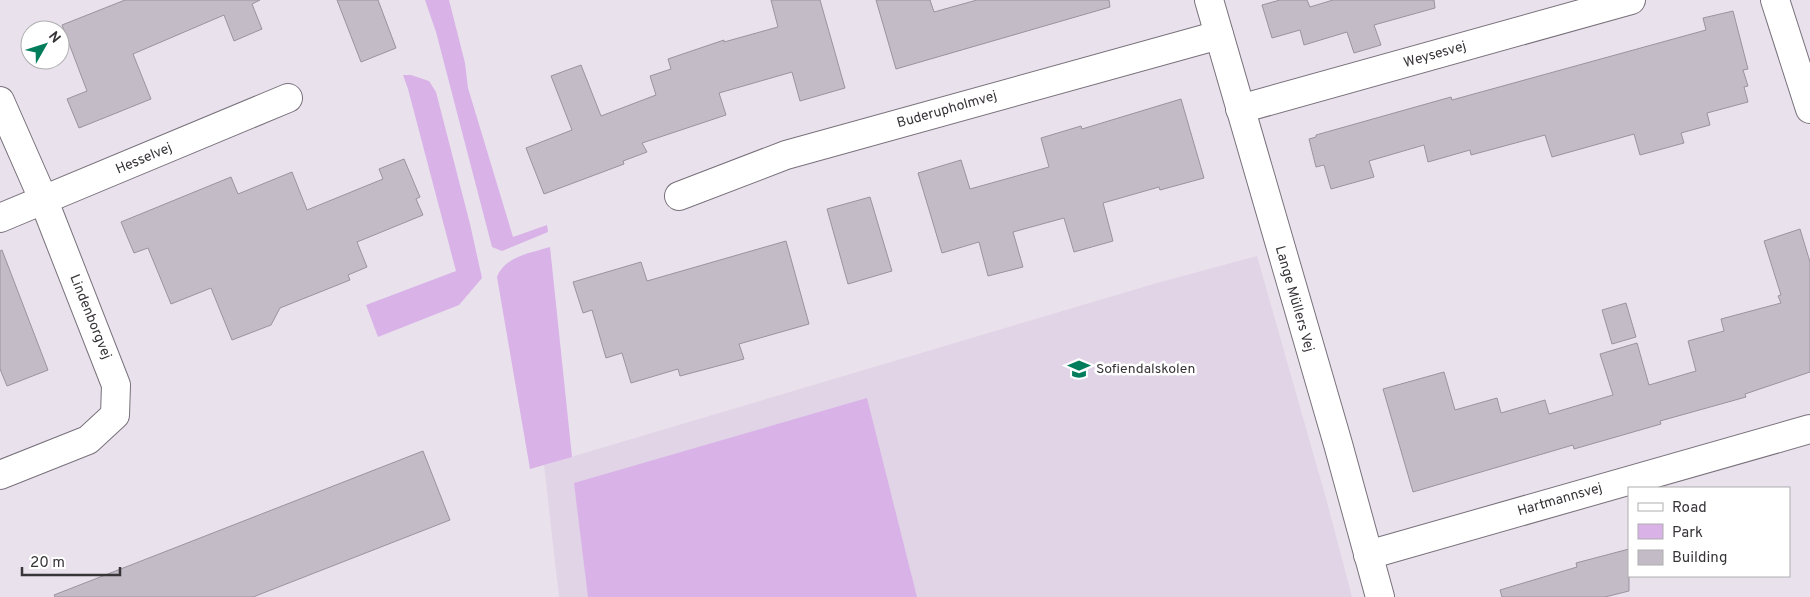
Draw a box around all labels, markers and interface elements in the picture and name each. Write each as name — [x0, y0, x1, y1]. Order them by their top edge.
north arrow — [20, 20, 70, 70]
text: N — [44, 29, 64, 47]
street label: Weysesvej — [1402, 38, 1468, 72]
street label: Buderupholmvej — [895, 88, 999, 132]
street label: Hesselvej — [113, 140, 175, 178]
street label: Lange Müllers Vej — [1271, 244, 1317, 354]
street label: Lindenborgvej — [65, 272, 115, 362]
school or university icon: Sofiendalskolen — [1066, 356, 1092, 382]
place label: Sofiendalskolen — [1096, 361, 1195, 378]
street label: Hartmannsvej — [1516, 480, 1604, 520]
legend — [1628, 487, 1790, 577]
text: Road — [1672, 499, 1707, 518]
text: Park — [1672, 524, 1703, 543]
scale bar — [22, 544, 120, 576]
text: Building — [1672, 549, 1727, 568]
text: 20 m — [30, 554, 65, 573]

